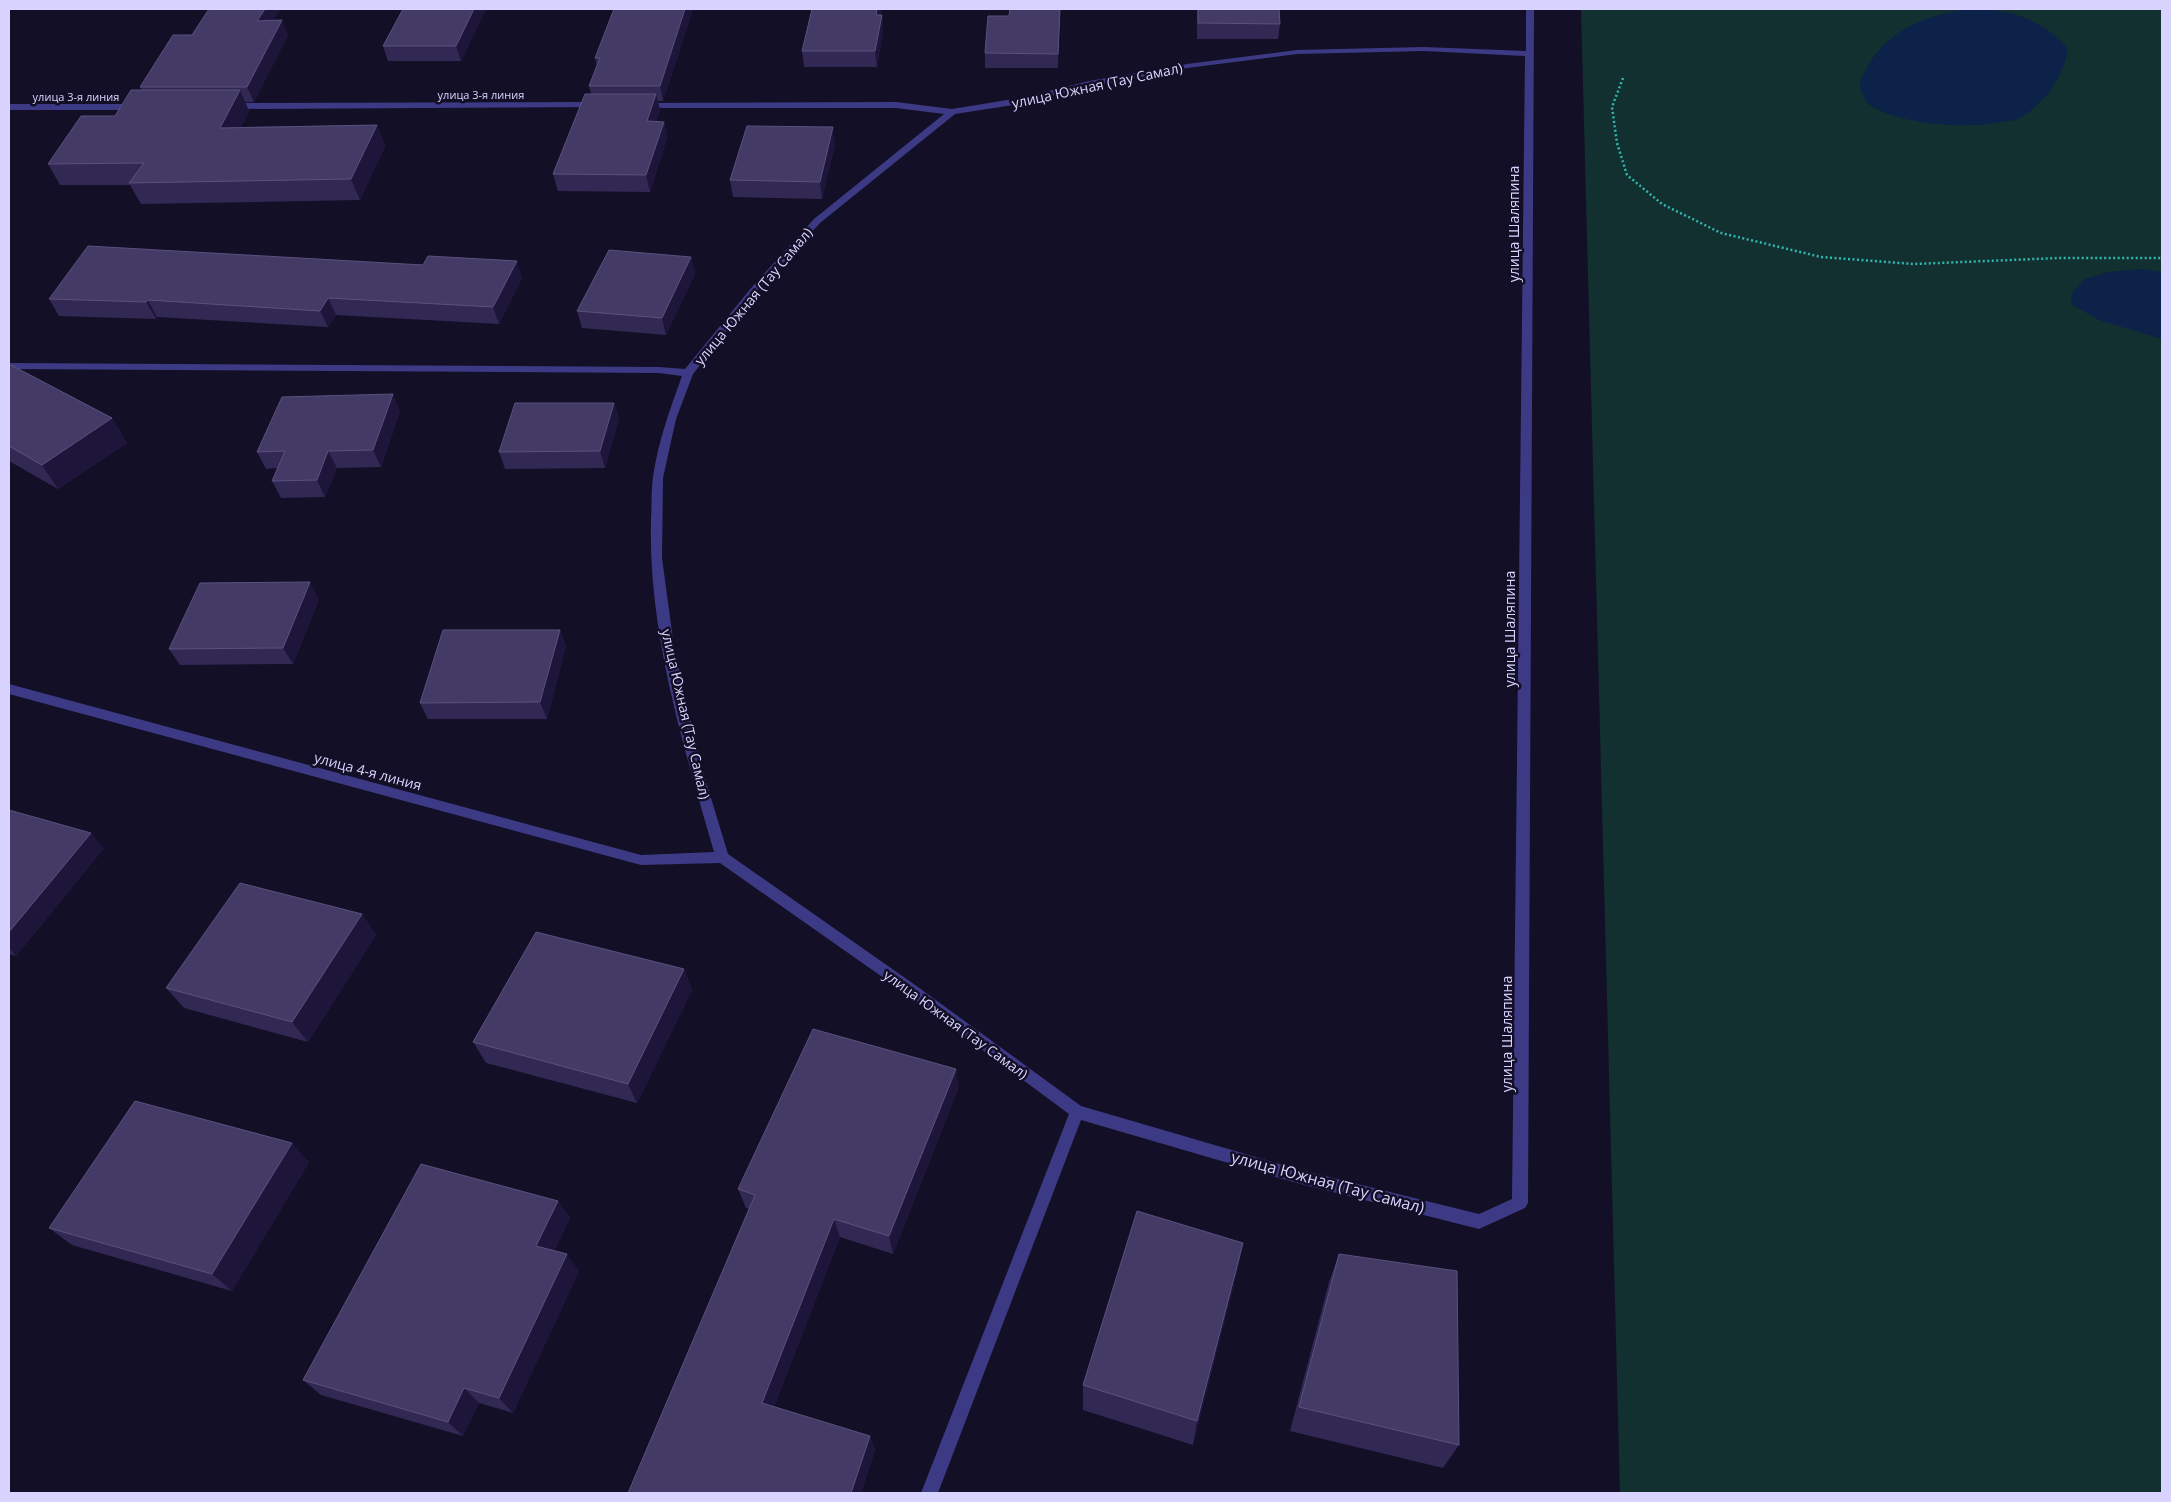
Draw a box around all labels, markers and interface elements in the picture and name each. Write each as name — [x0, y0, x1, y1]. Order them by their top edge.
street label: улица Южная (Тау Самал) — [1010, 58, 1184, 112]
street label: улица 3-я линия — [438, 87, 524, 102]
street label: улица 3-я линия — [33, 89, 119, 104]
street label: улица Шаляпина — [1504, 166, 1523, 282]
street label: улица Южная (Тау Самал) — [690, 223, 816, 369]
street label: улица Шаляпина — [1500, 571, 1519, 687]
street label: улица Южная (Тау Самал) — [657, 627, 715, 801]
street label: улица 4-я линия — [312, 748, 424, 794]
street label: улица Южная (Тау Самал) — [880, 965, 1032, 1083]
street label: улица Шаляпина — [1497, 976, 1516, 1092]
street label: улица Южная (Тау Самал) — [1229, 1146, 1427, 1218]

